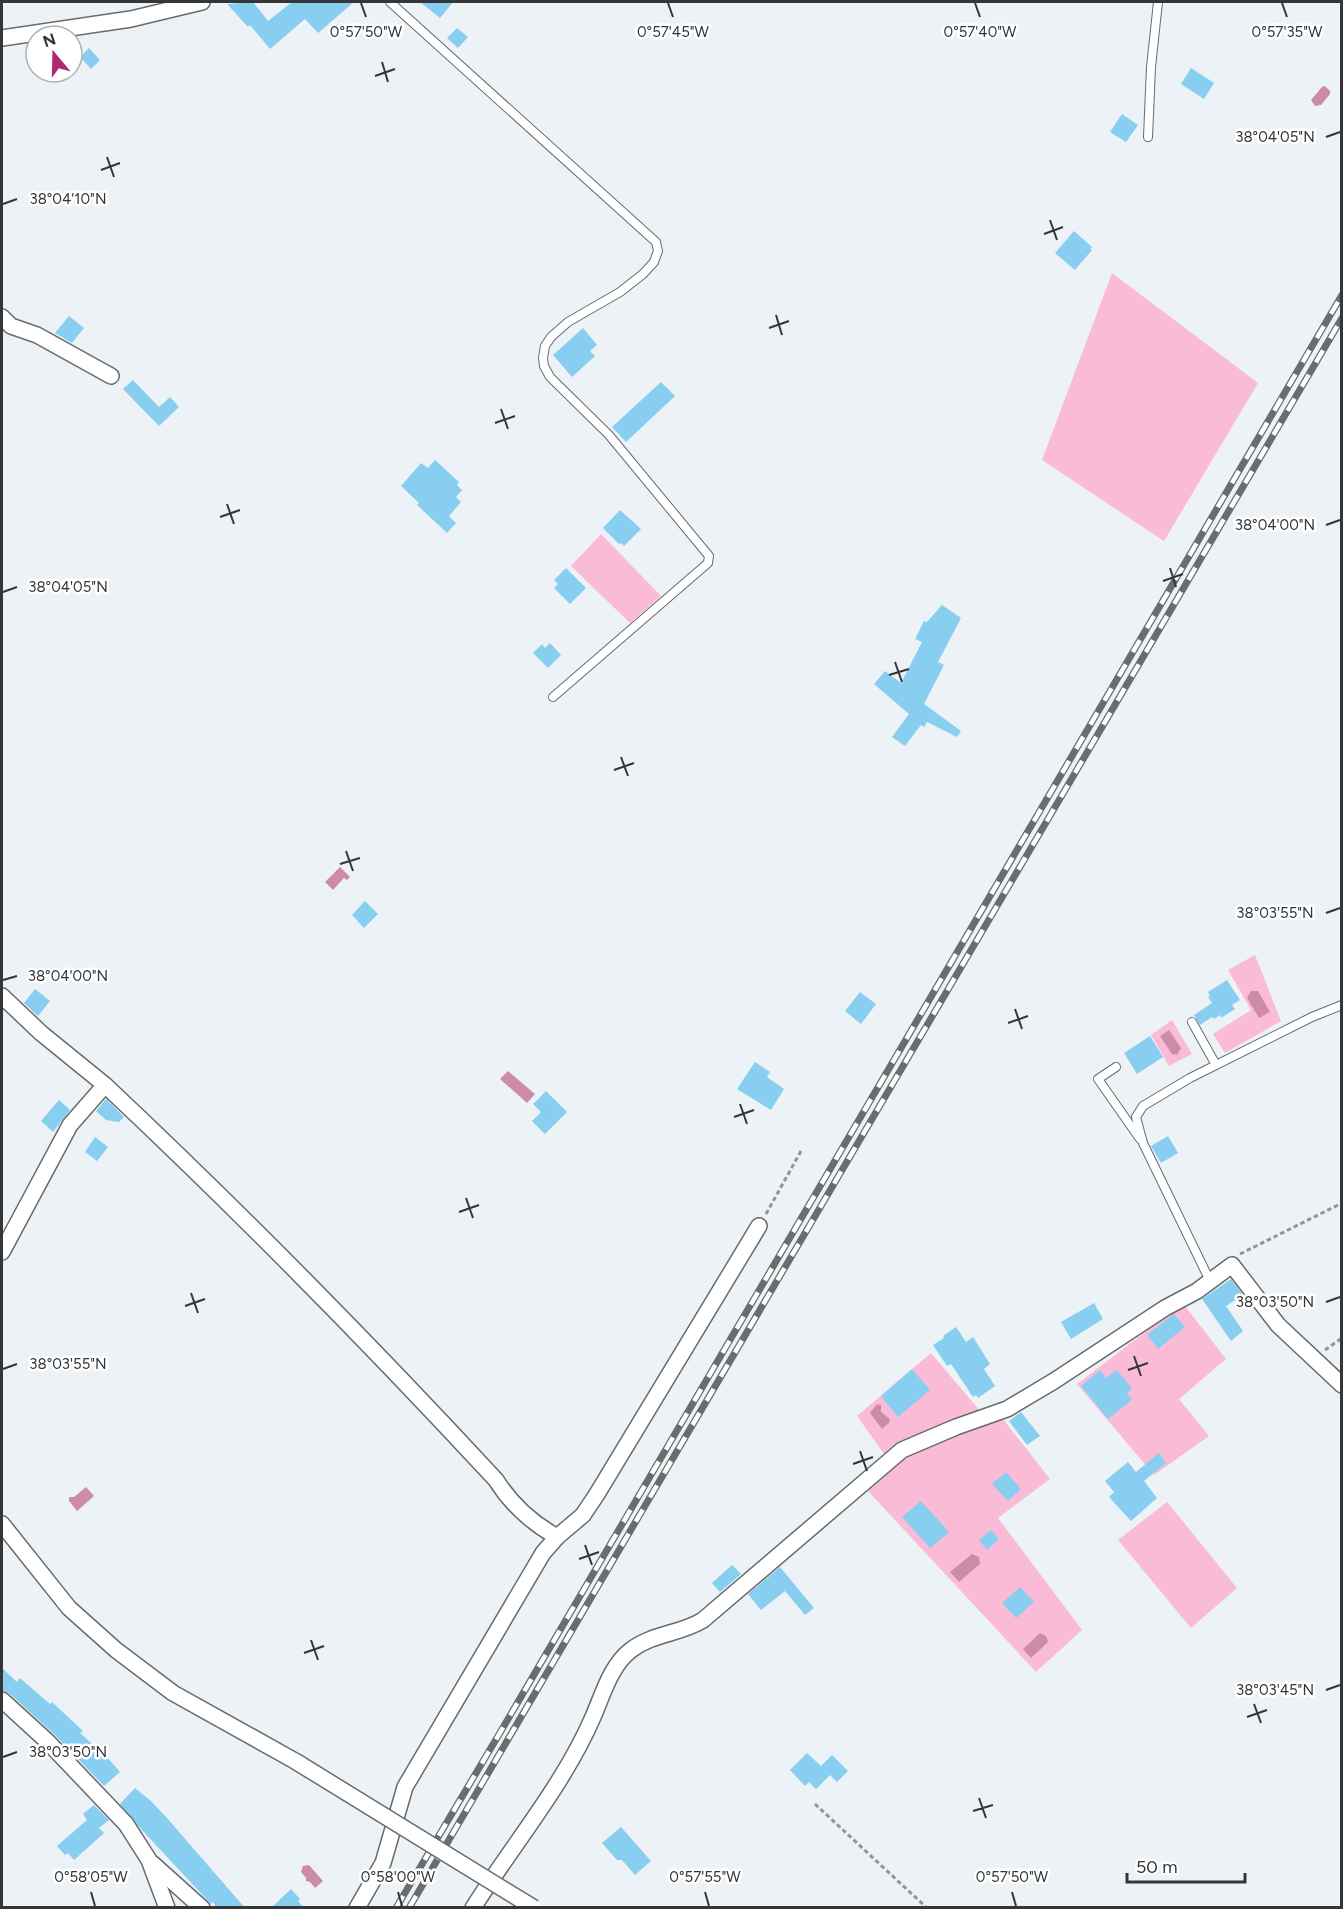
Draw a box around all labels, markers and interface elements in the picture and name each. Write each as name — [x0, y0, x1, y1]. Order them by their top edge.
text: 0°57'50"W — [330, 23, 403, 41]
text: 0°57'45"W — [637, 23, 710, 41]
text: 0°57'40"W — [944, 23, 1017, 41]
text: 0°57'35"W — [1252, 23, 1323, 41]
north arrow — [24, 24, 84, 84]
text: N — [40, 29, 58, 51]
text: 38°04'05"N — [1235, 128, 1315, 146]
text: 38°04'10"N — [29, 190, 107, 208]
text: 38°04'00"N — [1235, 516, 1315, 534]
text: 38°04'05"N — [28, 578, 108, 596]
text: 38°03'55"N — [1236, 904, 1314, 922]
text: 38°04'00"N — [28, 967, 108, 985]
text: 38°03'50"N — [1236, 1293, 1314, 1311]
text: 38°03'55"N — [29, 1355, 107, 1373]
text: 38°03'45"N — [1236, 1681, 1314, 1699]
text: 38°03'50"N — [29, 1743, 107, 1761]
scale bar — [1127, 1846, 1246, 1884]
text: 50 m — [1136, 1856, 1178, 1878]
text: 0°58'05"W — [54, 1868, 128, 1886]
text: 0°58'00"W — [361, 1868, 436, 1886]
text: 0°57'55"W — [669, 1868, 741, 1886]
text: 0°57'50"W — [976, 1868, 1049, 1886]

